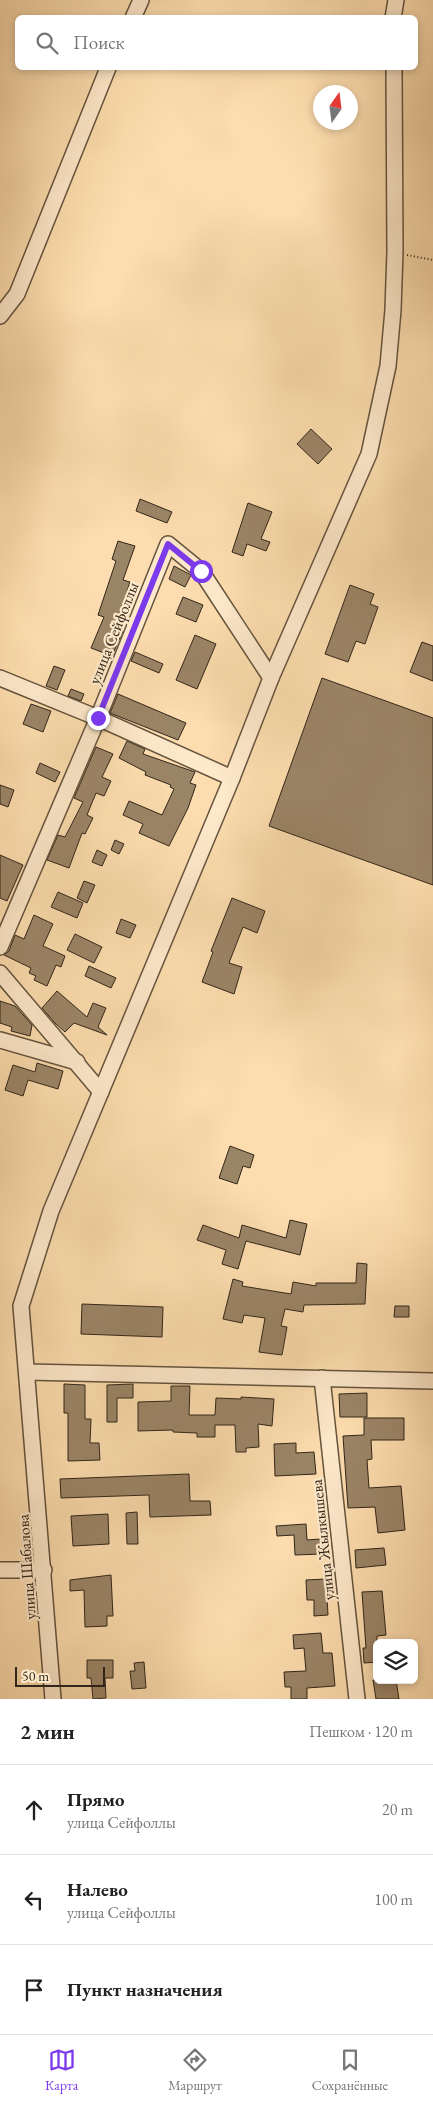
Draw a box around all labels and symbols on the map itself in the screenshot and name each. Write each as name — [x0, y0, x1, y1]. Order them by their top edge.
north arrow — [313, 85, 358, 130]
route start — [190, 560, 213, 583]
street label: улица Сейфоллы — [83, 579, 144, 687]
route end — [87, 707, 110, 730]
street label: улица Жылкышева — [306, 1478, 339, 1602]
street label: улица Шабалова — [12, 1513, 41, 1620]
scale bar — [15, 1664, 105, 1687]

